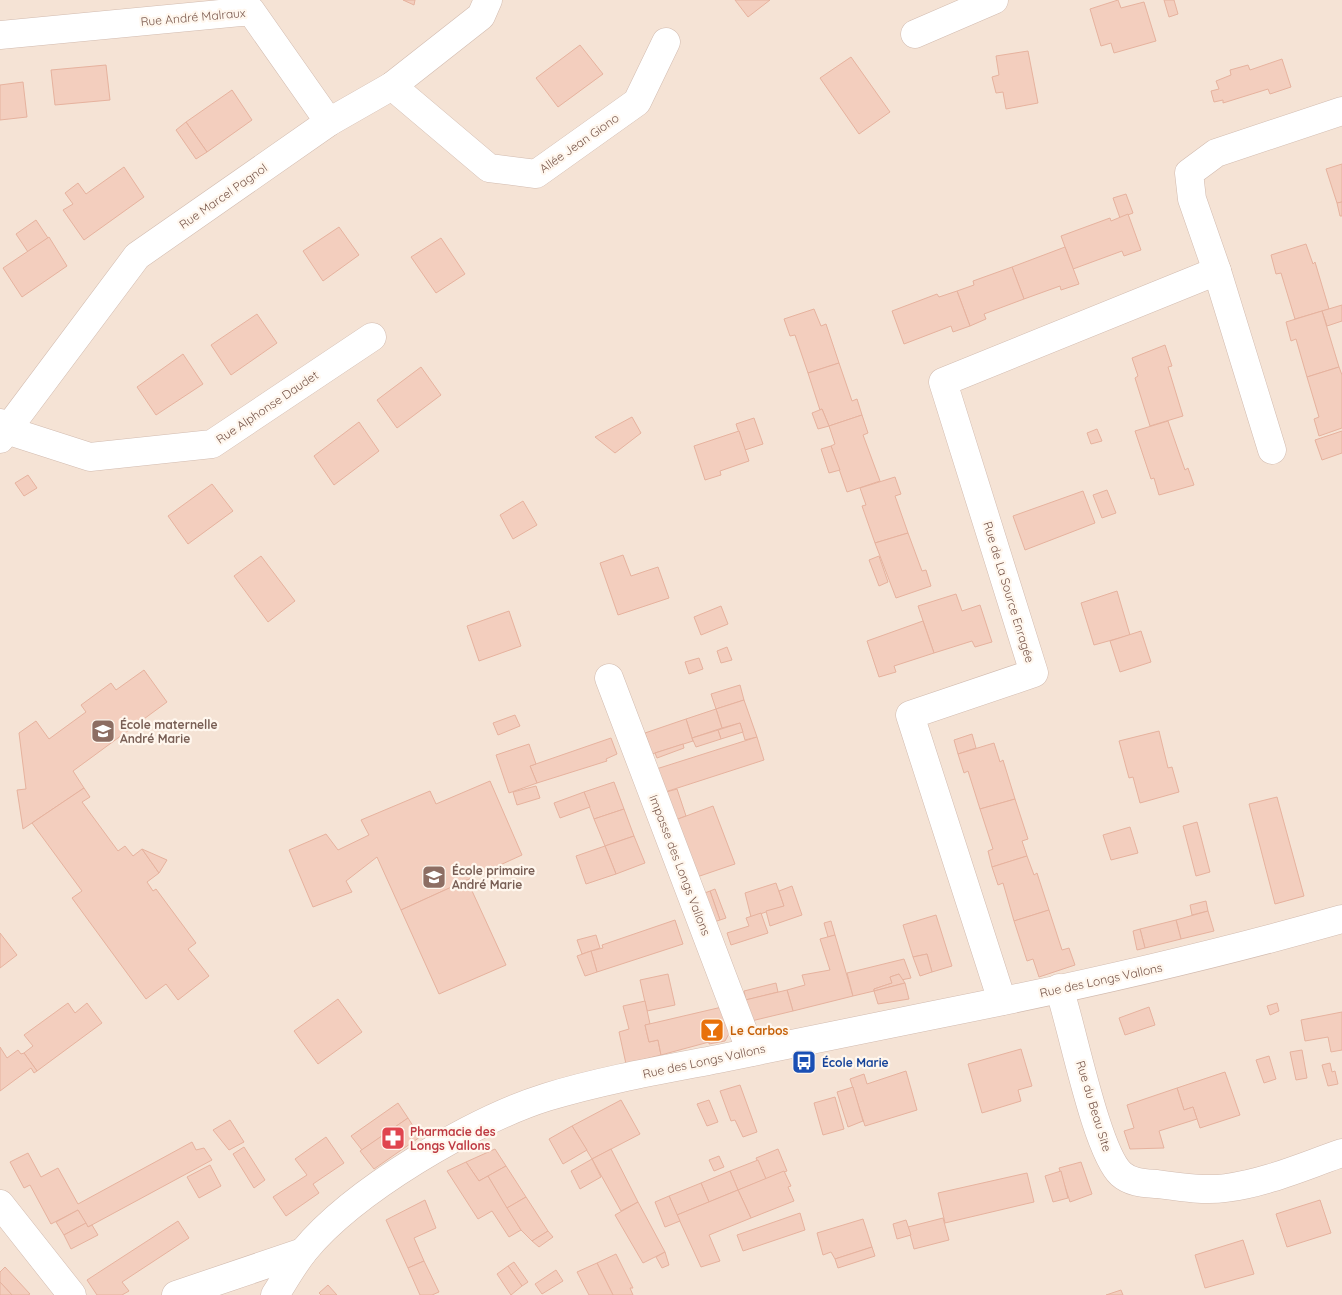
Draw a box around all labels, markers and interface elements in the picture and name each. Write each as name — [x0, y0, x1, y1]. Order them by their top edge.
street label: Rue André Malraux — [140, 5, 246, 29]
street label: Allée Jean Giono — [536, 110, 622, 176]
street label: Rue Marcel Pagnol — [176, 160, 270, 232]
street label: Rue Alphonse Daudet — [213, 367, 321, 447]
street label: Rue de La Source Enragée — [980, 520, 1038, 665]
place label: École maternelle André Marie — [120, 717, 218, 746]
school or university icon: École maternelle André Marie — [90, 718, 116, 744]
street label: Impasse des Longs Vallons — [646, 792, 714, 938]
place label: École primaire André Marie — [452, 863, 535, 892]
school or university icon: École primaire André Marie — [421, 864, 447, 890]
street label: Rue des Longs Vallons — [1038, 960, 1164, 1000]
bar icon: Le Carbos — [699, 1017, 725, 1043]
place label: Le Carbos — [730, 1023, 788, 1038]
street label: Rue des Longs Vallons — [641, 1041, 767, 1081]
bus stop icon: École Marie — [791, 1049, 817, 1075]
place label: École Marie — [822, 1055, 889, 1070]
street label: Rue du Beau Site — [1073, 1059, 1115, 1154]
place label: Pharmacie des Longs Vallons — [410, 1124, 496, 1153]
pharmacy icon: Pharmacie des Longs Vallons — [380, 1125, 406, 1151]

